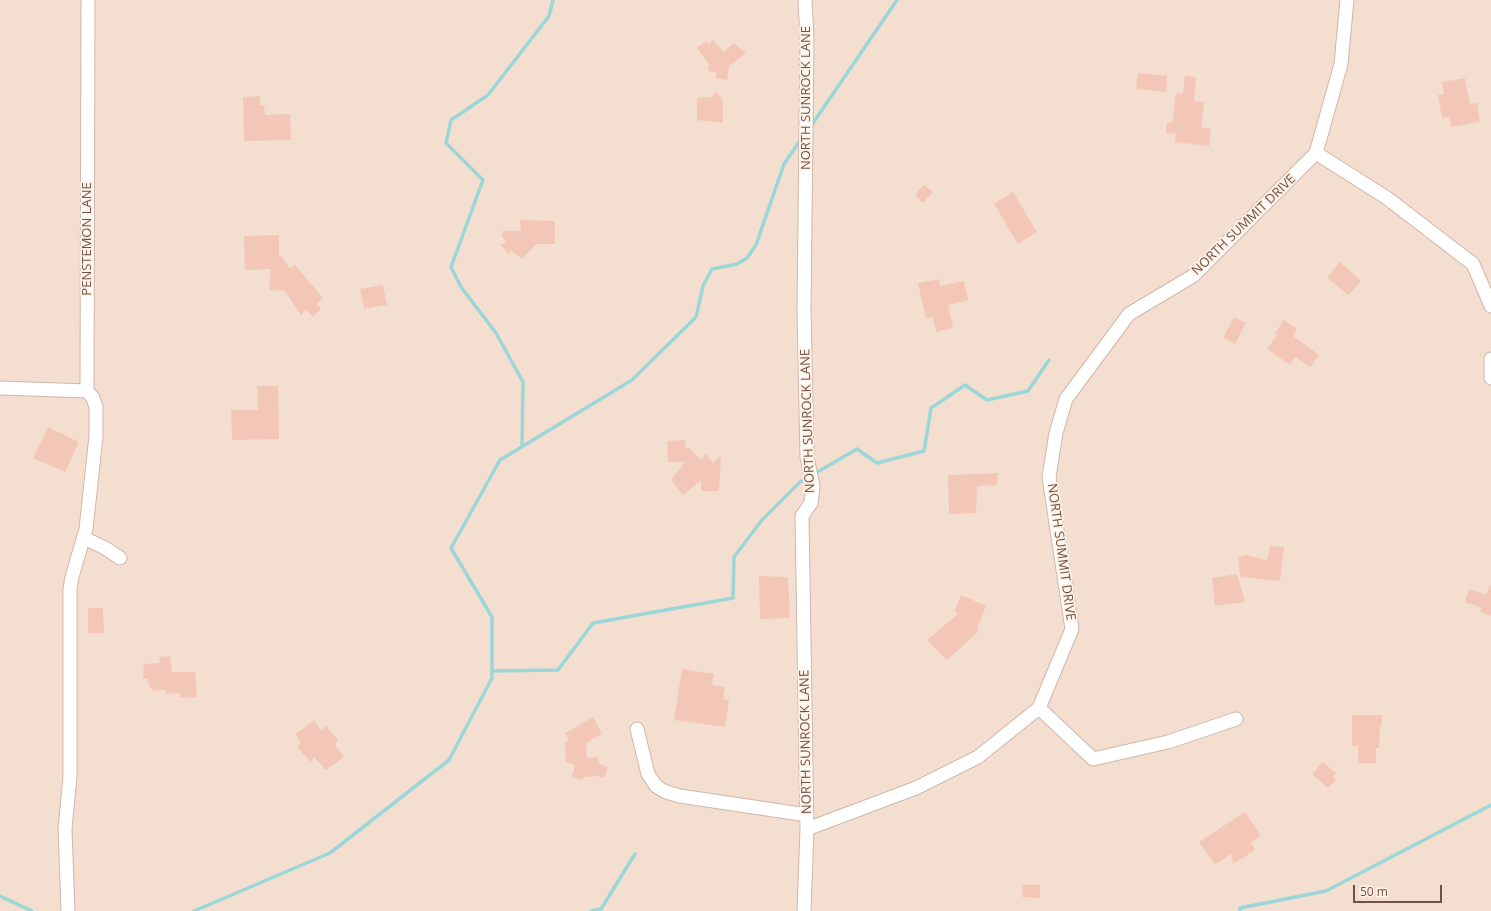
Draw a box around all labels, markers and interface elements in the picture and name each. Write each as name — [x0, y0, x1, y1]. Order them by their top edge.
street label: NORTH SUNROCK LANE — [798, 26, 814, 170]
street label: NORTH SUMMIT DRIVE — [1189, 171, 1299, 279]
street label: PENSTEMON LANE — [79, 182, 95, 296]
street label: NORTH SUNROCK LANE — [798, 349, 818, 493]
street label: NORTH SUMMIT DRIVE — [1044, 482, 1078, 622]
street label: NORTH SUNROCK LANE — [797, 670, 815, 814]
scale bar — [1355, 877, 1444, 903]
text: 50 m — [1360, 883, 1388, 900]

